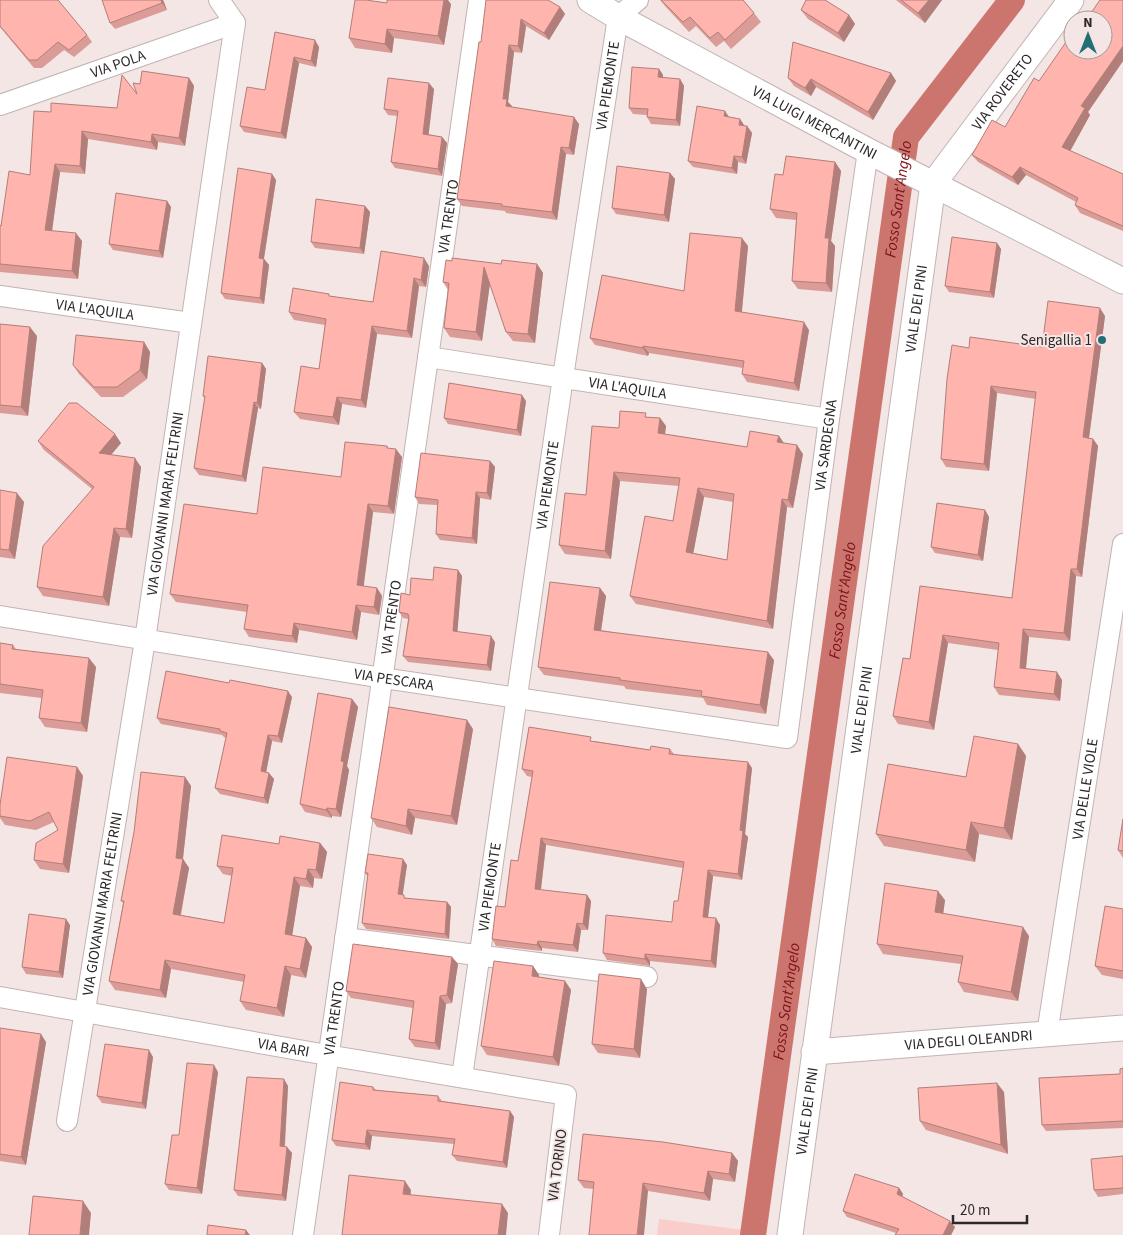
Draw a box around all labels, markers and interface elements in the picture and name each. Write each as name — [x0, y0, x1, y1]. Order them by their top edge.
north arrow — [1063, 10, 1113, 60]
text: N — [1083, 13, 1093, 33]
street label: VIA PIEMONTE — [591, 40, 625, 132]
street label: VIA POLA — [88, 45, 149, 84]
street label: VIA ROVERETO — [967, 49, 1038, 135]
street label: VIA LUIGI MERCANTINI — [748, 81, 881, 165]
water label: Fosso Sant'Angelo — [879, 139, 917, 259]
street label: VIA TRENTO — [433, 178, 464, 255]
street label: VIALE DEI PINI — [900, 263, 933, 354]
street label: VIA L'AQUILA — [54, 294, 136, 326]
place label: Senigallia 1 — [1020, 330, 1092, 351]
marker: Senigallia 1 — [1096, 334, 1108, 346]
street label: VIA L'AQUILA — [587, 372, 669, 405]
street label: VIA SARDEGNA — [810, 397, 843, 492]
street label: VIA GIOVANNI MARIA FELTRINI — [142, 410, 189, 597]
street label: VIA PIEMONTE — [531, 439, 565, 531]
water label: Fosso Sant'Angelo — [823, 540, 861, 660]
street label: VIA TRENTO — [376, 579, 407, 656]
street label: VIA PESCARA — [352, 663, 436, 697]
street label: VIALE DEI PINI — [846, 665, 878, 755]
street label: VIA DELLE VIOLE — [1067, 737, 1104, 841]
street label: VIA GIOVANNI MARIA FELTRINI — [77, 811, 128, 997]
street label: VIA PIEMONTE — [473, 841, 507, 933]
water label: Fosso Sant'Angelo — [768, 941, 806, 1061]
street label: VIA TRENTO — [319, 980, 350, 1057]
street label: VIA DEGLI OLEANDRI — [904, 1025, 1033, 1056]
street label: VIA BARI — [256, 1033, 311, 1063]
street label: VIALE DEI PINI — [791, 1066, 824, 1156]
street label: VIA TORINO — [543, 1128, 572, 1202]
scale bar — [953, 1192, 1027, 1224]
text: 20 m — [960, 1200, 990, 1221]

